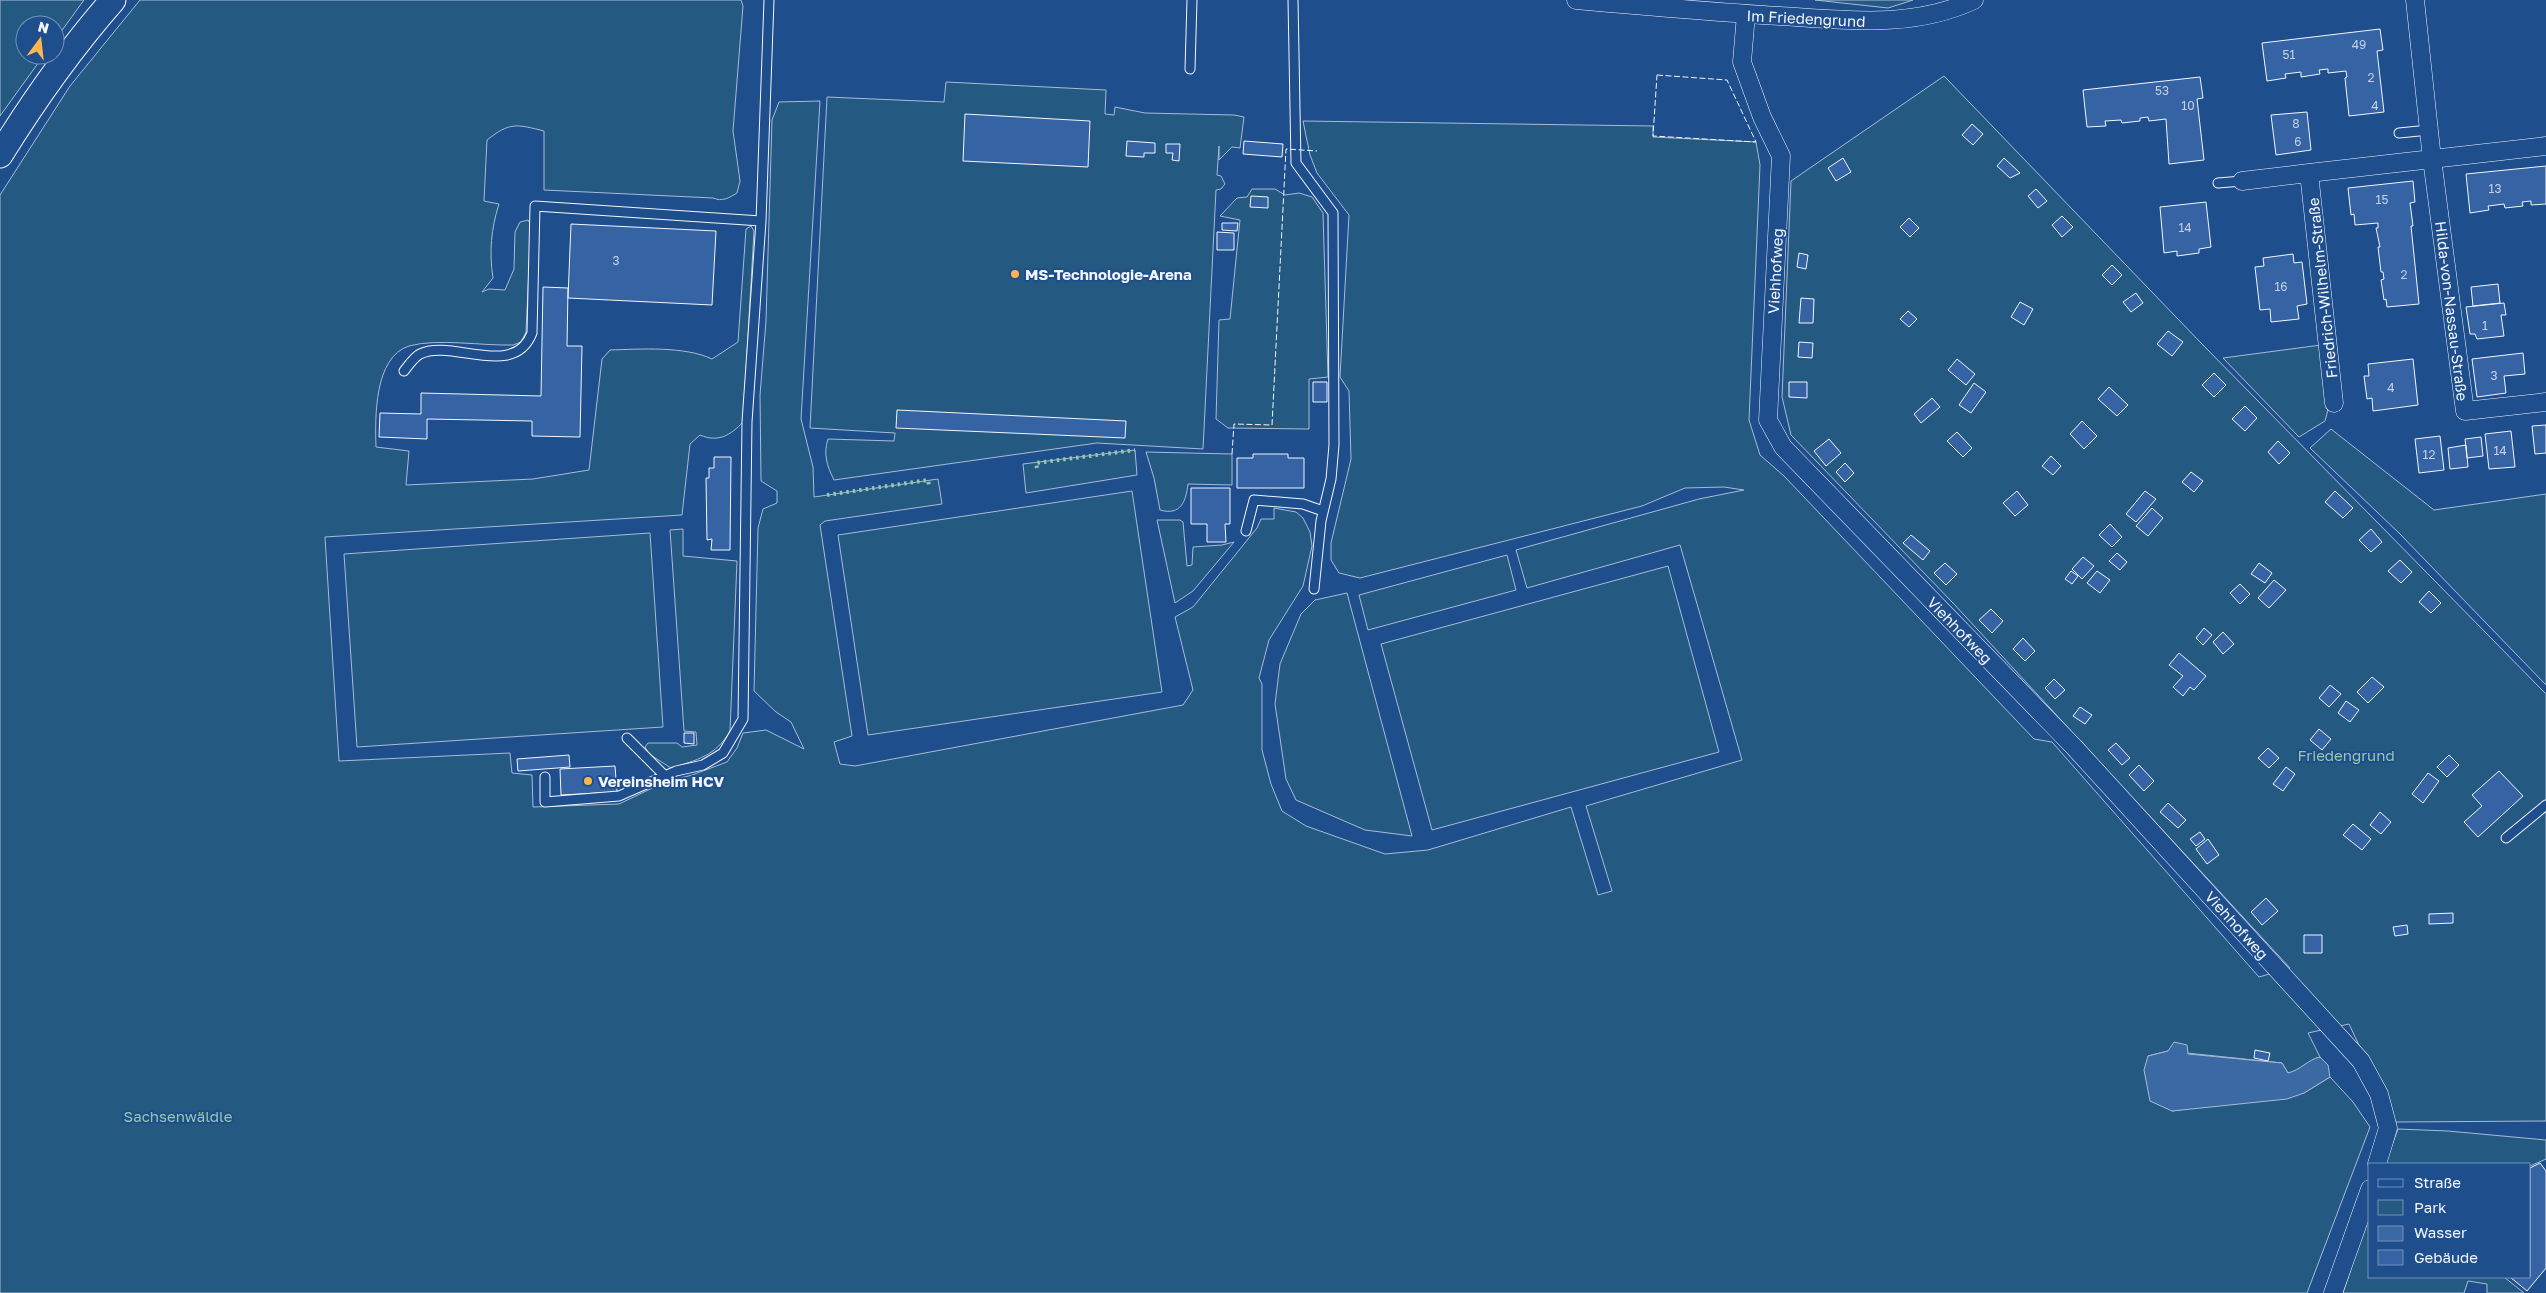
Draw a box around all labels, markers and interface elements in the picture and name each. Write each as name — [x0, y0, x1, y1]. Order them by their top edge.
street label: Im Friedengrund — [1746, 6, 1866, 30]
north arrow — [15, 15, 65, 65]
text: N — [36, 17, 51, 37]
house number: 49 — [2352, 37, 2366, 52]
house number: 51 — [2283, 47, 2296, 62]
house number: 2 — [2368, 70, 2375, 85]
house number: 53 — [2155, 83, 2169, 98]
house number: 10 — [2181, 98, 2195, 113]
house number: 4 — [2371, 98, 2379, 113]
house number: 8 — [2292, 116, 2300, 131]
house number: 6 — [2294, 134, 2302, 149]
house number: 13 — [2489, 181, 2501, 196]
house number: 15 — [2376, 192, 2388, 207]
street label: Friedrich-Wilhelm-Straße — [2304, 197, 2340, 379]
house number: 14 — [2178, 220, 2192, 235]
street label: Hilda-von-Nassau-Straße — [2432, 220, 2472, 402]
street label: Viehhofweg — [1764, 228, 1786, 314]
house number: 3 — [612, 253, 620, 268]
place label: MS-Technologie-Arena — [1025, 265, 1192, 283]
house number: 2 — [2401, 267, 2408, 282]
marker: MS-Technologie-Arena — [1009, 268, 1021, 280]
house number: 16 — [2274, 279, 2288, 294]
house number: 1 — [2482, 318, 2488, 333]
house number: 3 — [2490, 368, 2498, 383]
house number: 4 — [2387, 380, 2395, 395]
house number: 14 — [2493, 443, 2507, 458]
house number: 12 — [2423, 447, 2435, 462]
street label: Viehhofweg — [1924, 593, 1996, 667]
park label: Friedengrund — [2297, 746, 2395, 764]
place label: Vereinsheim HCV — [598, 772, 724, 790]
marker: Vereinsheim HCV — [582, 775, 594, 787]
street label: Viehhofweg — [2202, 887, 2272, 963]
park label: Sachsenwäldle — [124, 1107, 233, 1125]
legend — [2368, 1163, 2531, 1278]
text: Straße — [2414, 1173, 2461, 1191]
text: Park — [2414, 1198, 2447, 1216]
text: Wasser — [2414, 1223, 2467, 1241]
text: Gebäude — [2414, 1248, 2478, 1266]

